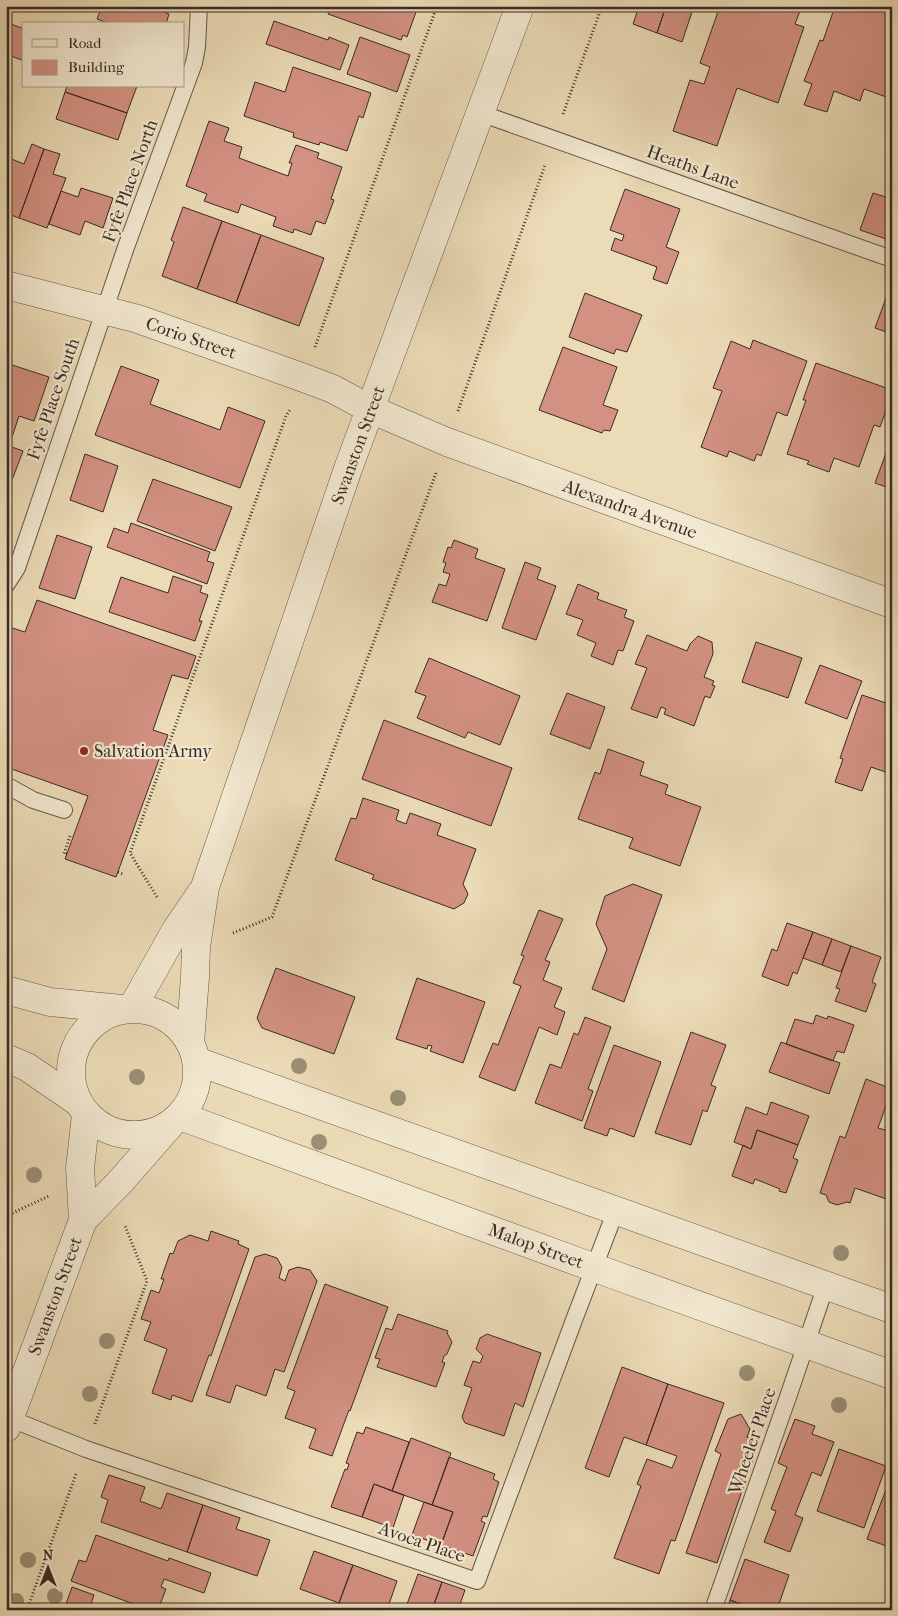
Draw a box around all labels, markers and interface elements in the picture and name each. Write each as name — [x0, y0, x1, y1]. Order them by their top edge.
legend — [22, 22, 185, 88]
text: Road — [68, 34, 102, 52]
text: Building — [68, 58, 125, 76]
street label: Fyfe Place North — [99, 117, 162, 245]
street label: Heaths Lane — [644, 141, 742, 194]
street label: Corio Street — [143, 313, 239, 364]
street label: Fyfe Place South — [23, 335, 84, 463]
street label: Swanston Street — [327, 382, 390, 507]
street label: Alexandra Avenue — [559, 475, 700, 543]
place label: Salvation Army — [94, 741, 213, 762]
marker: Salvation Army — [78, 745, 90, 757]
street label: Malop Street — [485, 1220, 587, 1274]
street label: Swanston Street — [24, 1233, 87, 1358]
street label: Wheeler Place — [724, 1385, 781, 1498]
street label: Avoca Place — [375, 1518, 468, 1567]
north arrow — [22, 1544, 72, 1594]
text: N — [43, 1547, 54, 1564]

